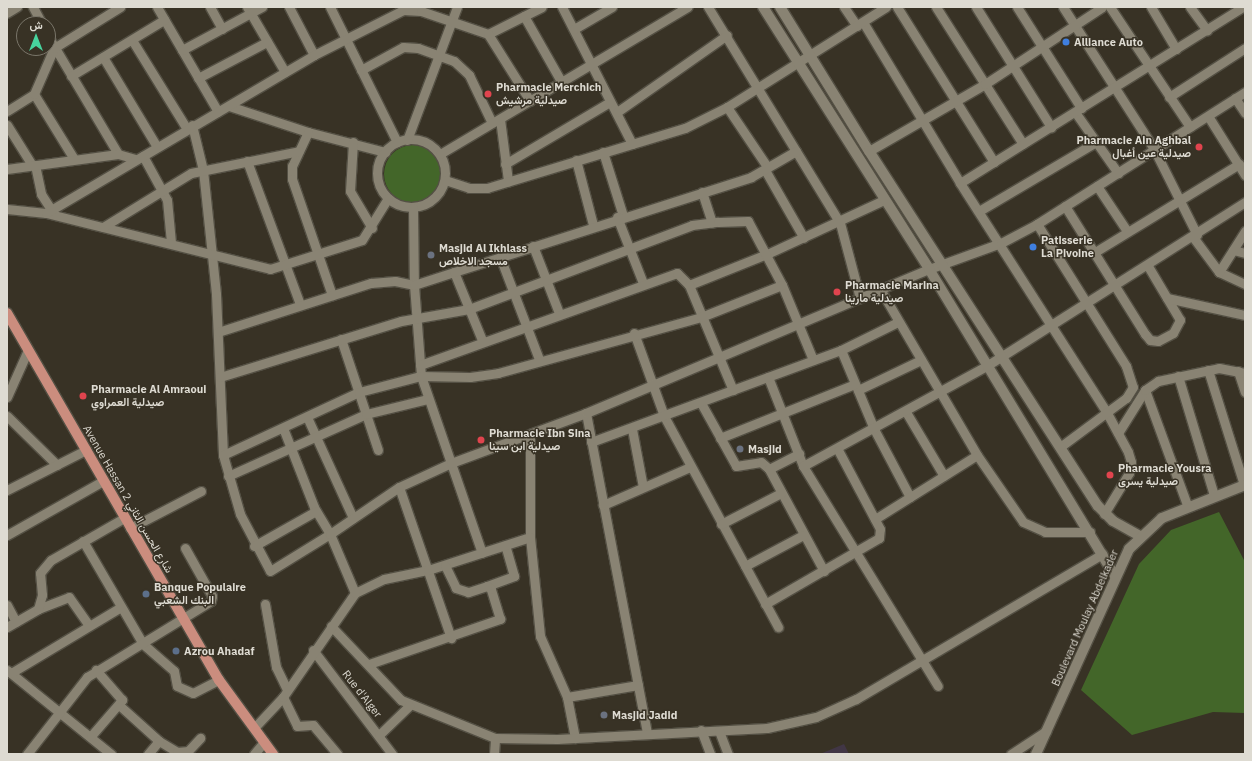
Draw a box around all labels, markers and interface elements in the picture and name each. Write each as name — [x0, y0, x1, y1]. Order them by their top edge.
north arrow — [16, 16, 56, 56]
text: ش — [29, 18, 43, 32]
place label: Alliance Auto — [1074, 35, 1143, 49]
marker: Alliance Auto — [1061, 37, 1071, 47]
place label: Pharmacie Merchich صيدلية مرشيش — [496, 81, 601, 107]
marker: Pharmacie Merchich صيدلية مرشيش — [483, 89, 493, 99]
place label: Pharmacie Ain Aghbal صيدلية عين أغبال — [1077, 134, 1191, 160]
marker: Pharmacie Ain Aghbal صيدلية عين أغبال — [1194, 142, 1204, 152]
place label: Patisserie La Pivoine — [1041, 234, 1094, 260]
place label: Masjid Al Ikhlass مسجد الاخلاص — [439, 242, 527, 268]
marker: Patisserie La Pivoine — [1028, 242, 1038, 252]
marker: Masjid Al Ikhlass مسجد الاخلاص — [426, 250, 436, 260]
place label: Pharmacie Marina صيدلية مارينا — [845, 279, 939, 305]
marker: Pharmacie Marina صيدلية مارينا — [832, 287, 842, 297]
place label: Pharmacie Al Amraoui صيدلية العمراوي — [91, 383, 206, 409]
marker: Pharmacie Al Amraoui صيدلية العمراوي — [78, 391, 88, 401]
street label: Avenue Hassan 2 شارع الحسن الثاني — [80, 423, 176, 575]
place label: Pharmacie Ibn Sina صيدلية ابن سينا — [489, 427, 591, 453]
marker: Pharmacie Ibn Sina صيدلية ابن سينا — [476, 435, 486, 445]
place label: Masjid — [748, 442, 782, 456]
marker: Masjid — [735, 444, 745, 454]
place label: Pharmacie Yousra صيدلية يسرى — [1118, 462, 1212, 488]
marker: Pharmacie Yousra صيدلية يسرى — [1105, 470, 1115, 480]
street label: Boulevard Moulay Abdelkader — [1049, 548, 1121, 688]
place label: Banque Populaire البنك الشعبي — [154, 581, 246, 607]
marker: Banque Populaire البنك الشعبي — [141, 589, 151, 599]
place label: Azrou Ahadaf — [184, 644, 254, 658]
marker: Azrou Ahadaf — [171, 646, 181, 656]
street label: Rue d'Alger — [339, 668, 385, 720]
place label: Masjid Jadid — [612, 708, 677, 722]
marker: Masjid Jadid — [599, 710, 609, 720]

